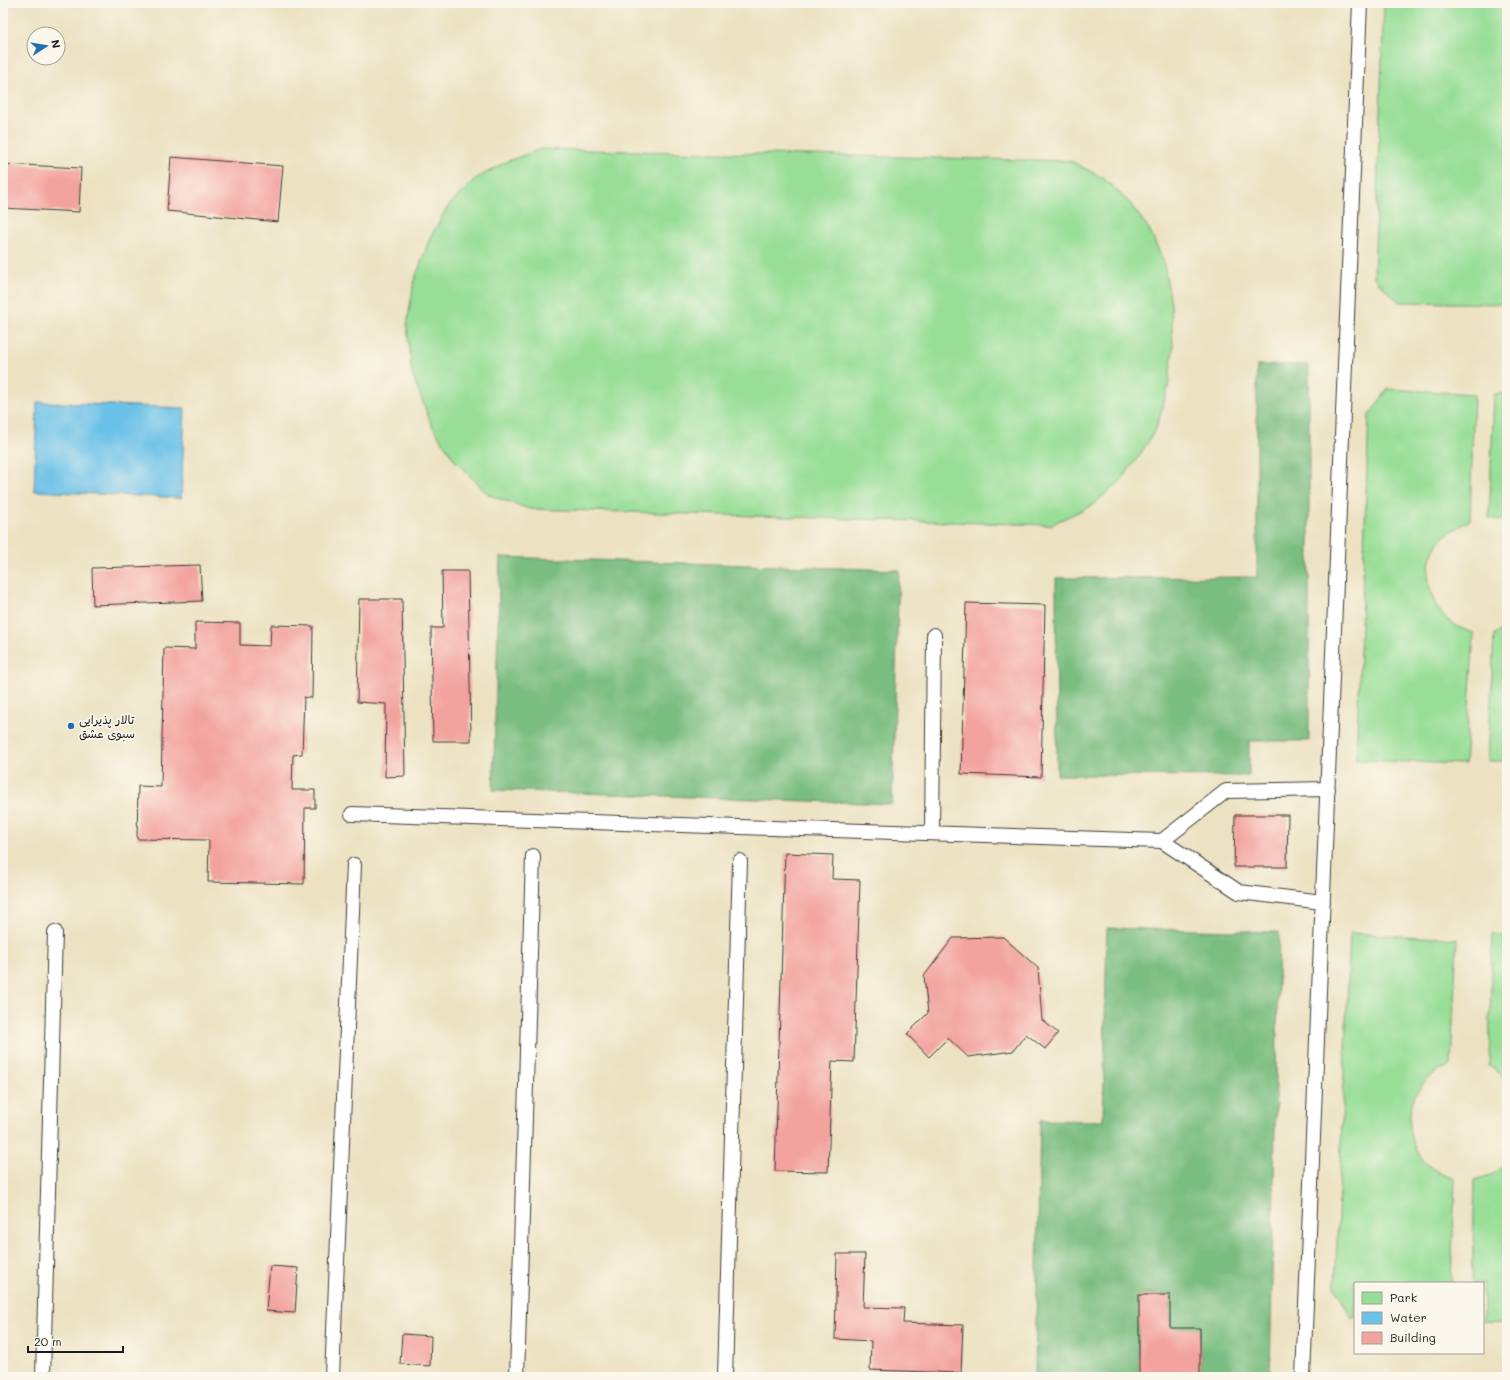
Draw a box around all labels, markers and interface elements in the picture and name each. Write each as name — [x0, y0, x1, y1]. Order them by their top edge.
north arrow — [26, 26, 66, 66]
text: N — [48, 38, 64, 49]
place label: تالار پذیرایی سبوی عشق — [79, 711, 135, 742]
marker: تالار پذیرایی سبوی عشق — [66, 721, 76, 731]
legend — [1354, 1282, 1484, 1354]
text: Park — [1390, 1289, 1417, 1305]
text: Water — [1390, 1309, 1427, 1325]
scale bar — [28, 1328, 123, 1354]
text: Building — [1390, 1329, 1436, 1345]
text: 20 m — [34, 1333, 62, 1349]

